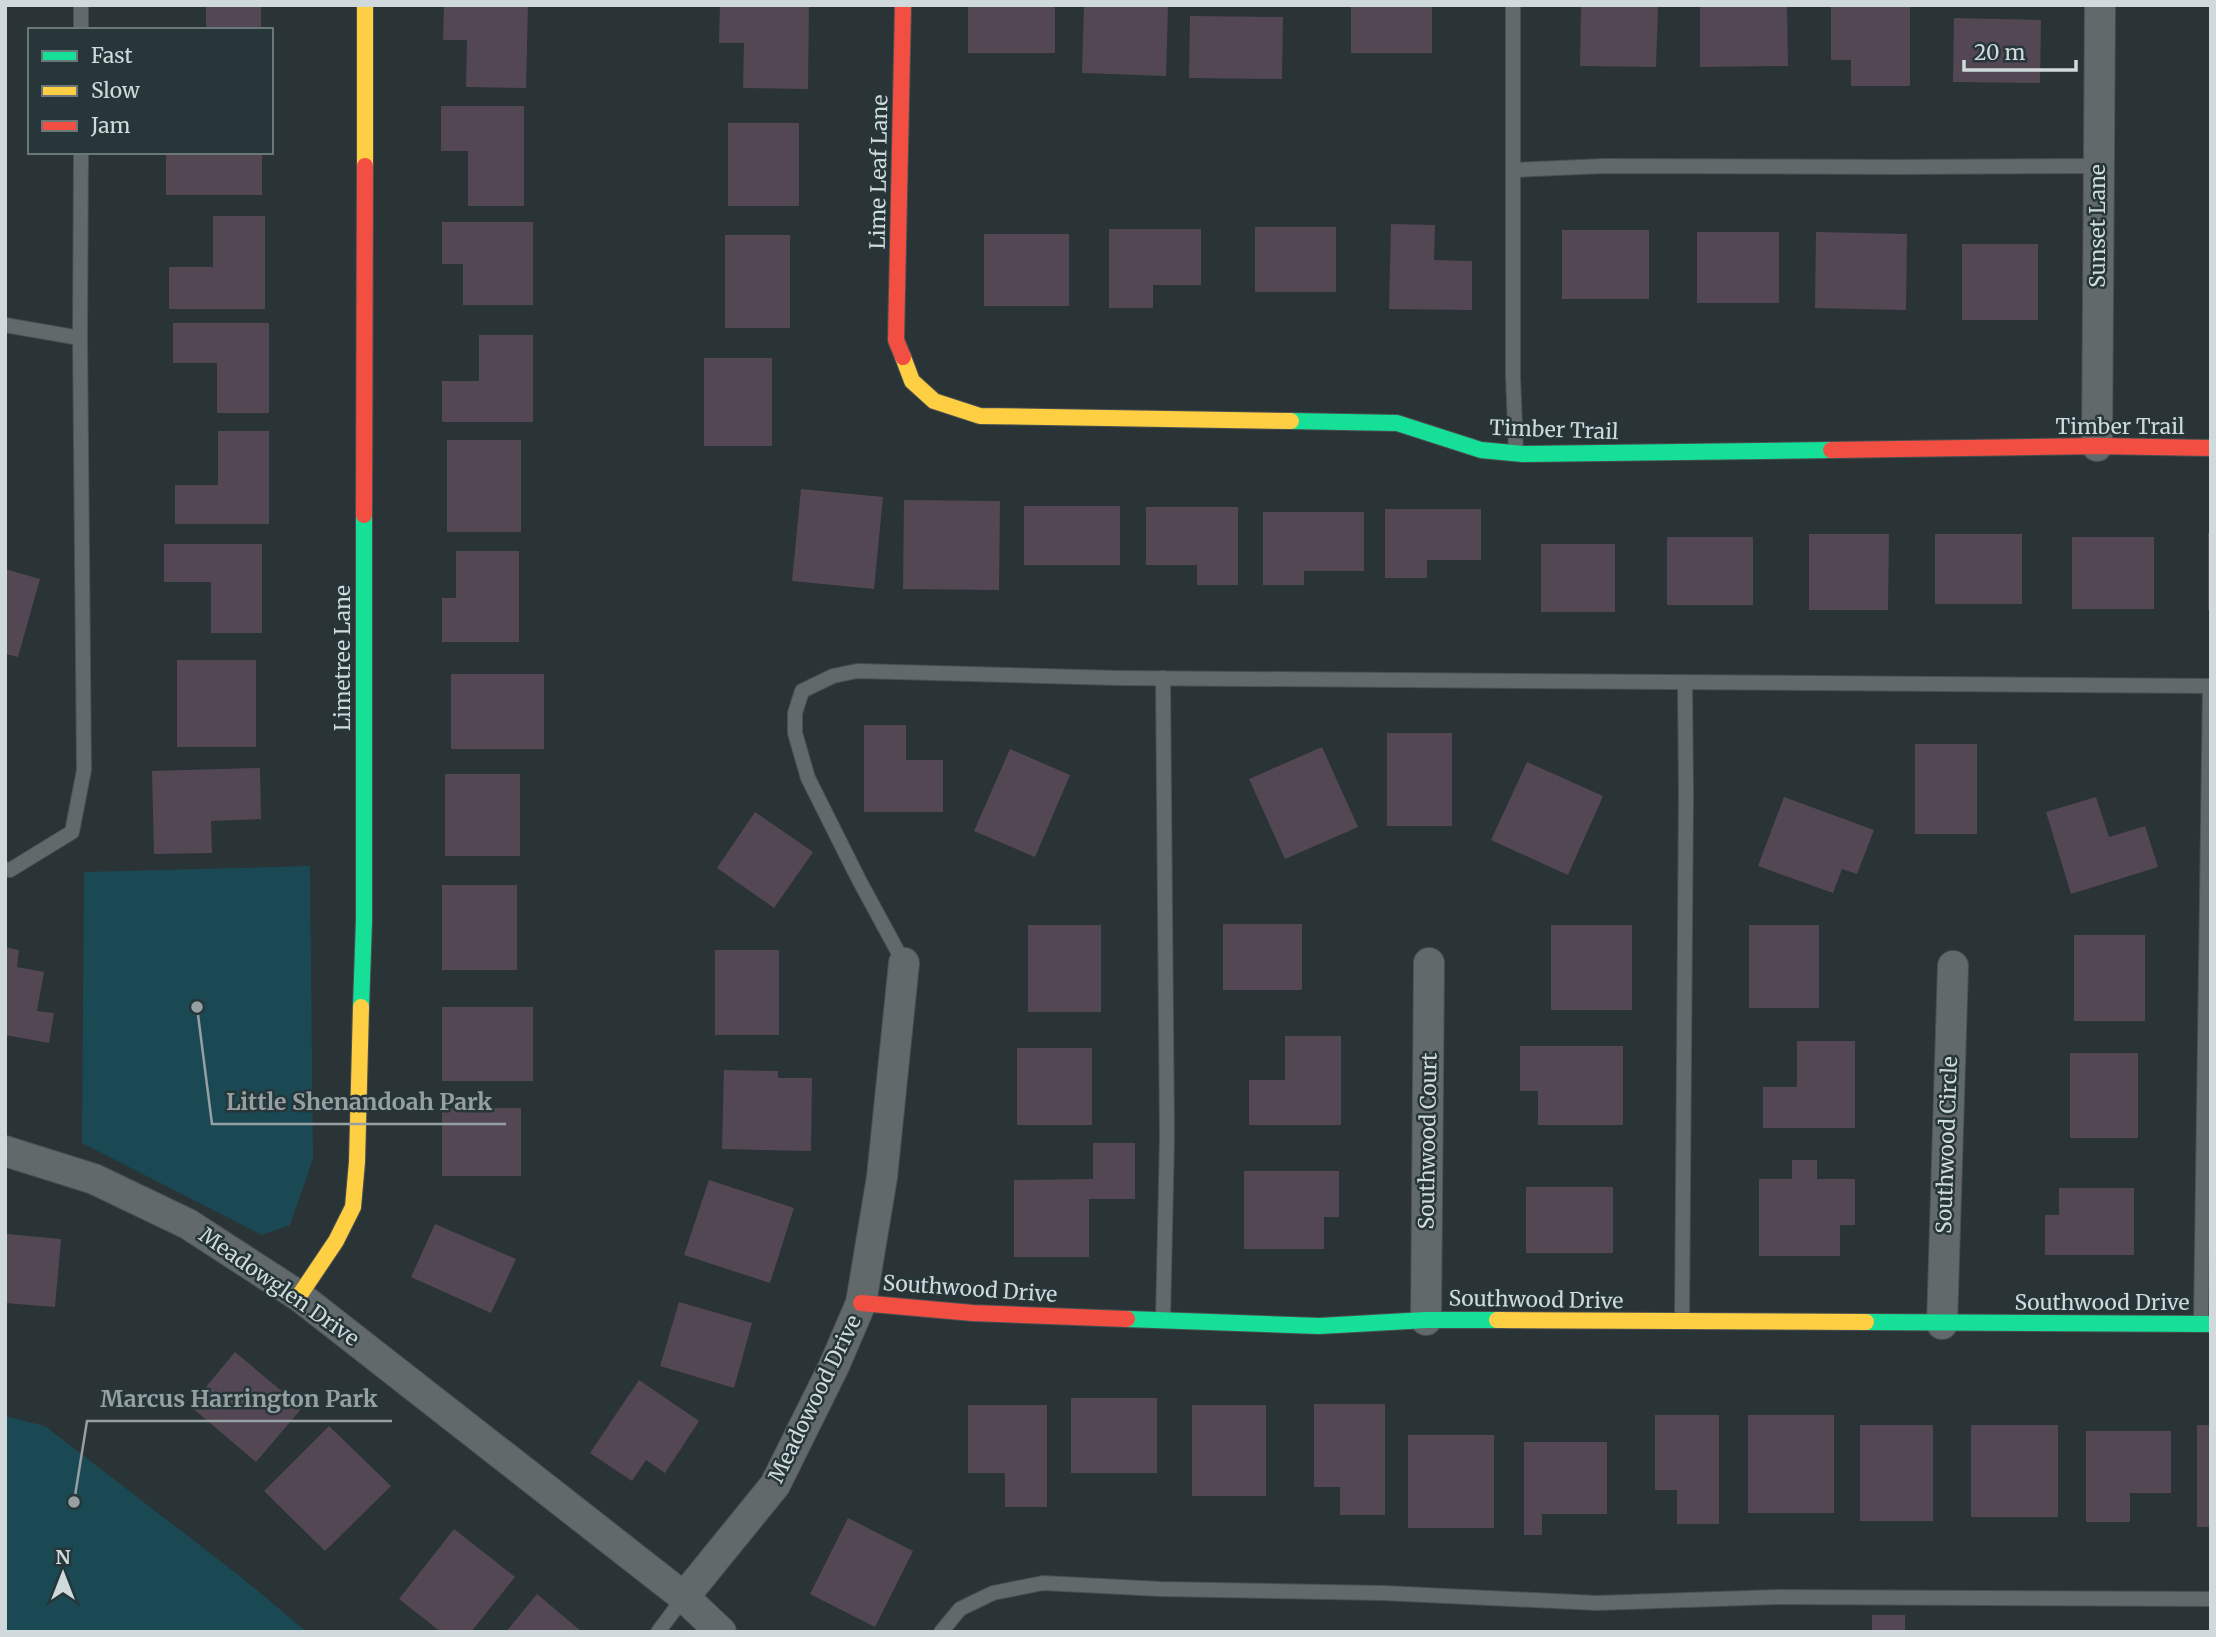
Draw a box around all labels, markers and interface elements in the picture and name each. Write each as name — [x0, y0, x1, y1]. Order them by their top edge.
legend — [28, 28, 273, 154]
scale bar — [1964, 28, 2076, 72]
text: 20 m — [1974, 39, 2026, 66]
text: Fast — [91, 42, 133, 69]
text: Slow — [91, 77, 140, 104]
street label: Lime Leaf Lane — [864, 94, 893, 250]
text: Jam — [90, 112, 130, 139]
street label: Sunset Lane — [2084, 164, 2111, 288]
street label: Timber Trail — [2056, 413, 2185, 440]
street label: Timber Trail — [1489, 414, 1619, 445]
street label: Limetree Lane — [329, 585, 356, 731]
street label: Southwood Court — [1412, 1052, 1443, 1230]
street label: Southwood Circle — [1930, 1056, 1963, 1234]
callout: Little Shenandoah Park — [212, 1080, 506, 1124]
text: Little Shenandoah Park — [226, 1087, 492, 1116]
street label: Meadowglen Drive — [194, 1221, 364, 1352]
street label: Southwood Drive — [882, 1269, 1058, 1308]
street label: Southwood Drive — [1448, 1284, 1624, 1315]
street label: Southwood Drive — [2015, 1289, 2189, 1316]
street label: Meadowood Drive — [762, 1310, 867, 1487]
callout: Marcus Harrington Park — [87, 1377, 392, 1421]
text: Marcus Harrington Park — [100, 1384, 378, 1413]
north arrow — [28, 1539, 98, 1609]
text: N — [55, 1545, 71, 1569]

